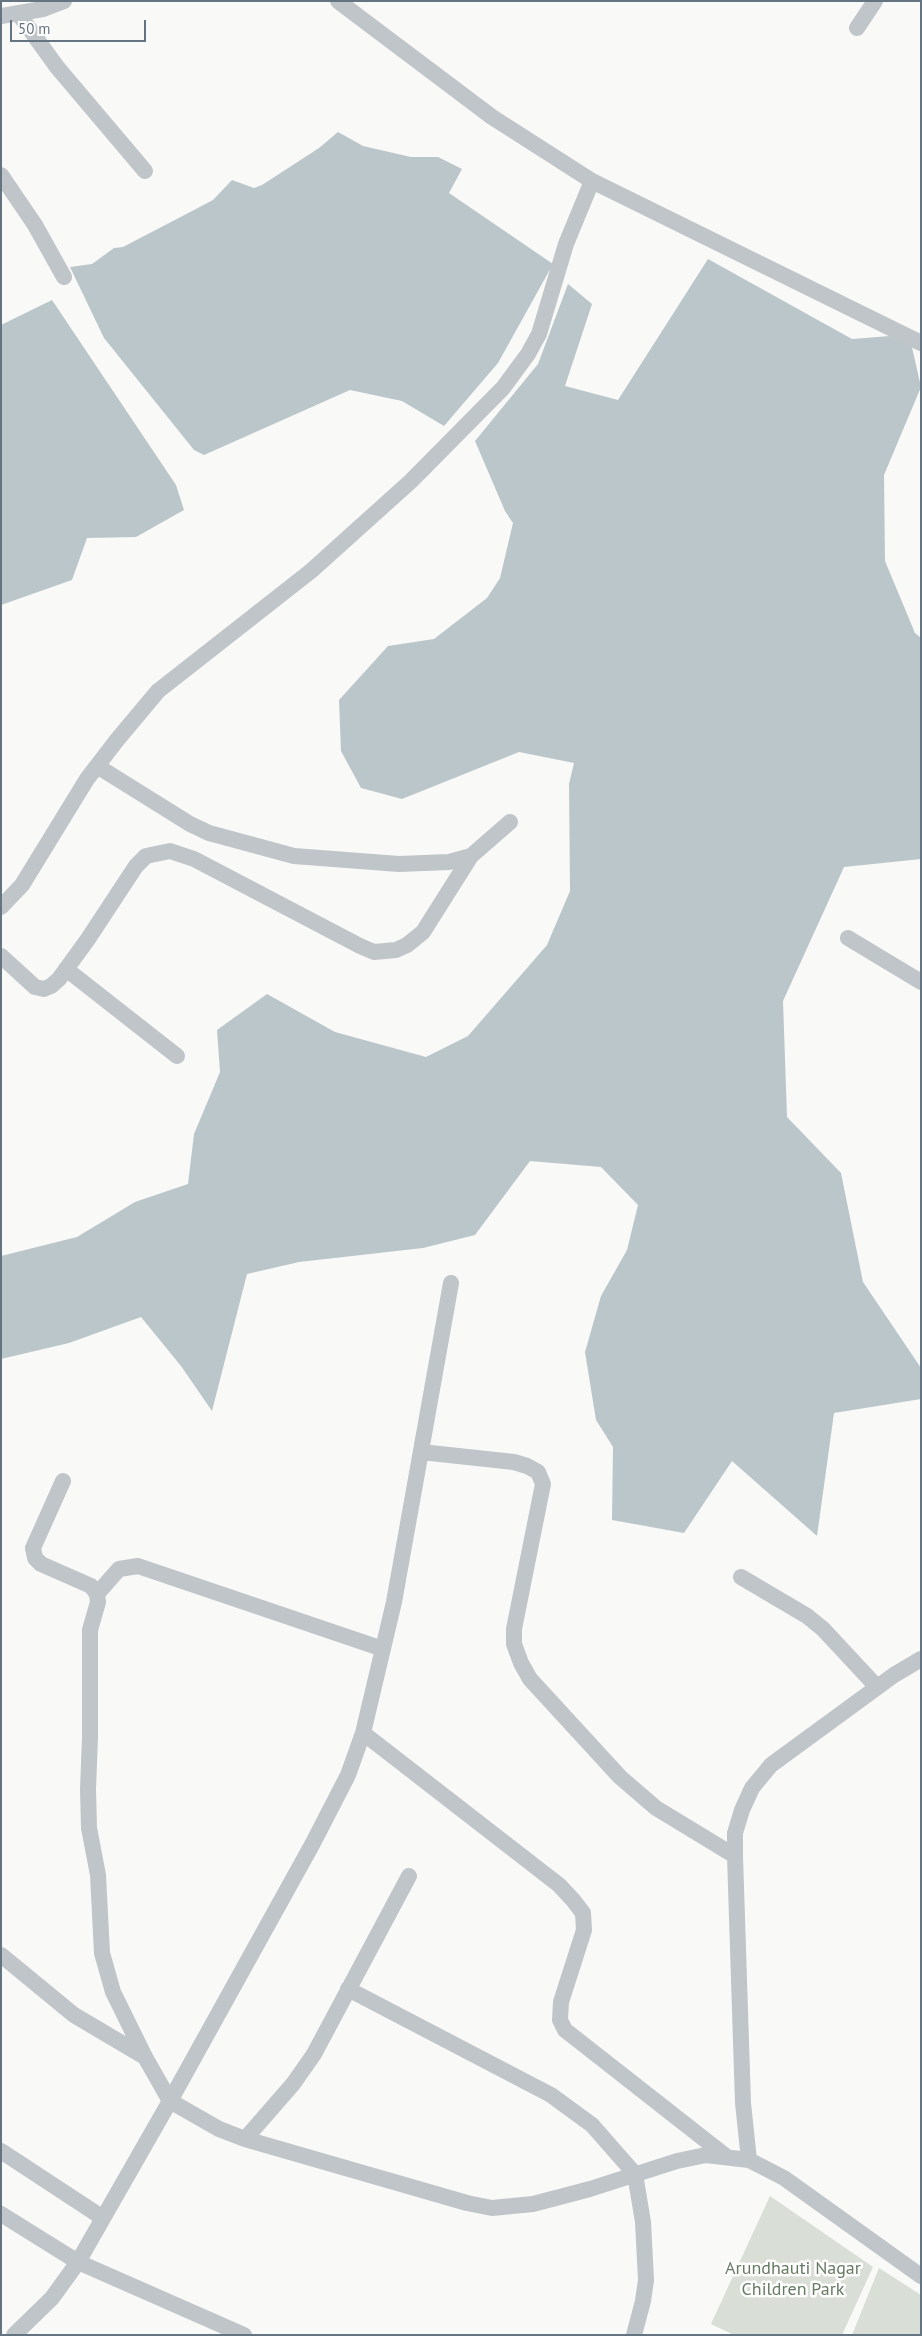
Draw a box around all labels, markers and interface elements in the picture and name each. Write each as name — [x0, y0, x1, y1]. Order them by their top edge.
scale bar — [12, 10, 149, 42]
text: 50 m — [18, 19, 51, 38]
park label: Arundhauti Nagar Children Park — [725, 2258, 861, 2300]

